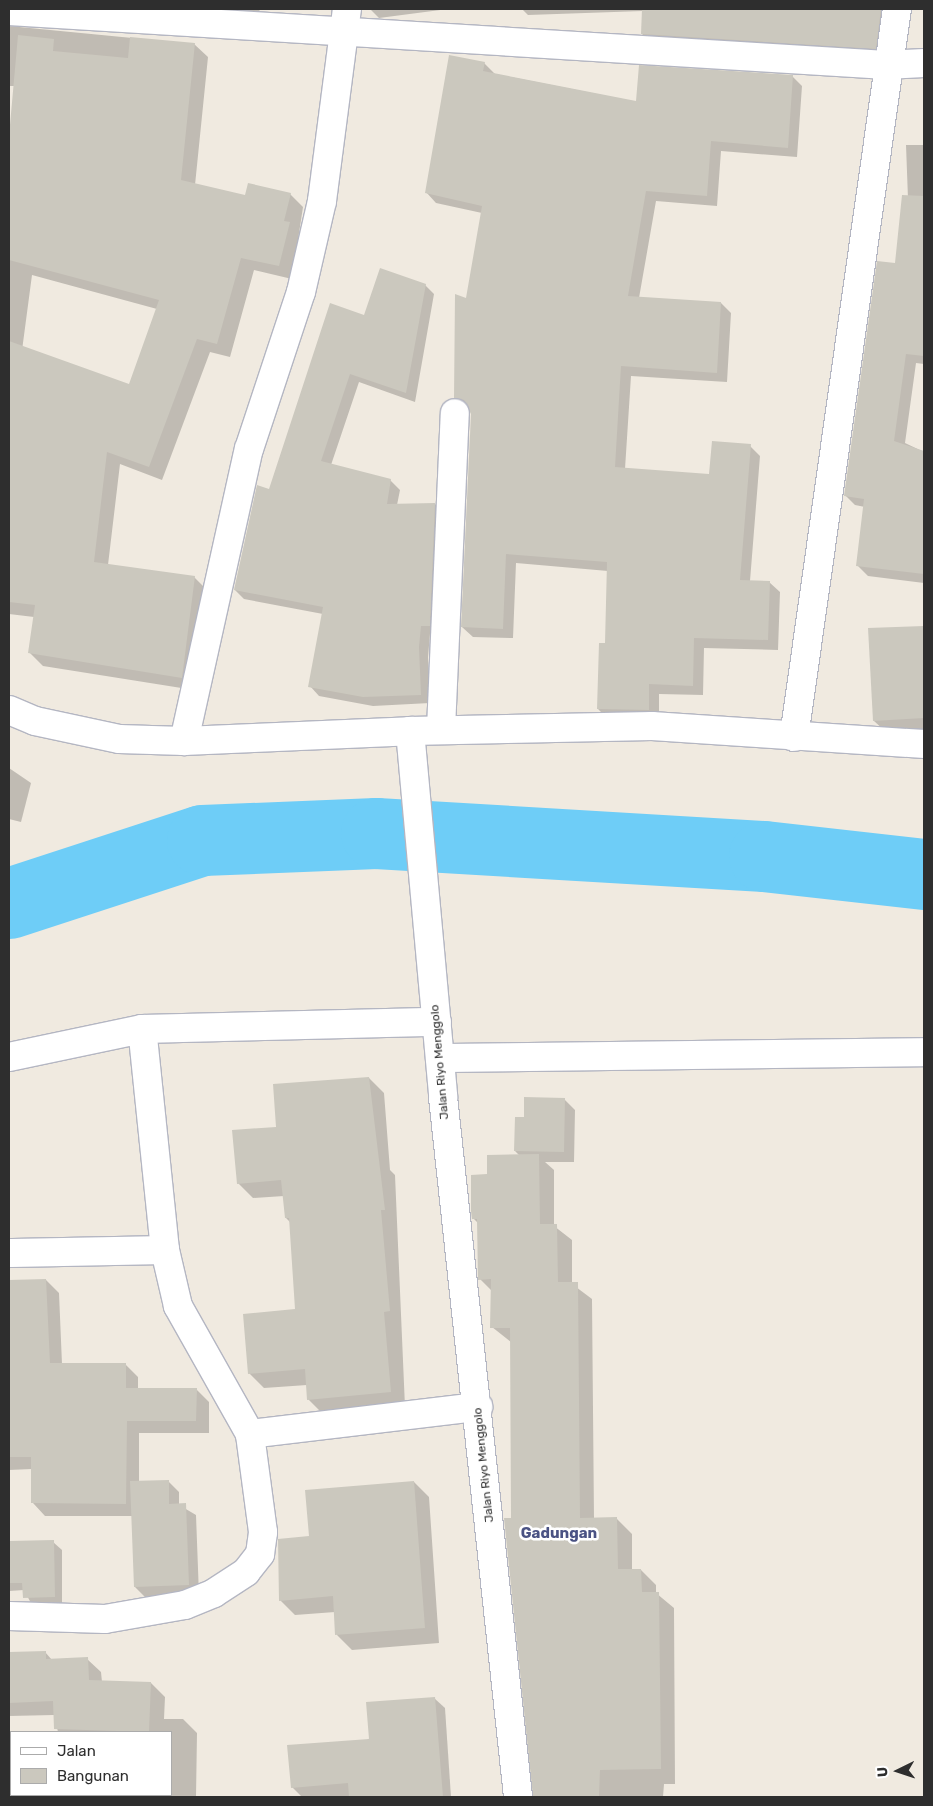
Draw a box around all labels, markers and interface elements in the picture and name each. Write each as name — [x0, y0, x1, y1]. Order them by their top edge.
street label: Jalan Riyo Menggolo — [428, 1004, 452, 1120]
street label: Jalan Riyo Menggolo — [471, 1407, 497, 1523]
district label: Gadungan — [521, 1525, 597, 1543]
legend — [10, 1731, 172, 1796]
text: Jalan — [57, 1742, 96, 1760]
north arrow — [873, 1746, 923, 1796]
text: U — [874, 1766, 891, 1778]
text: Bangunan — [57, 1767, 129, 1785]

